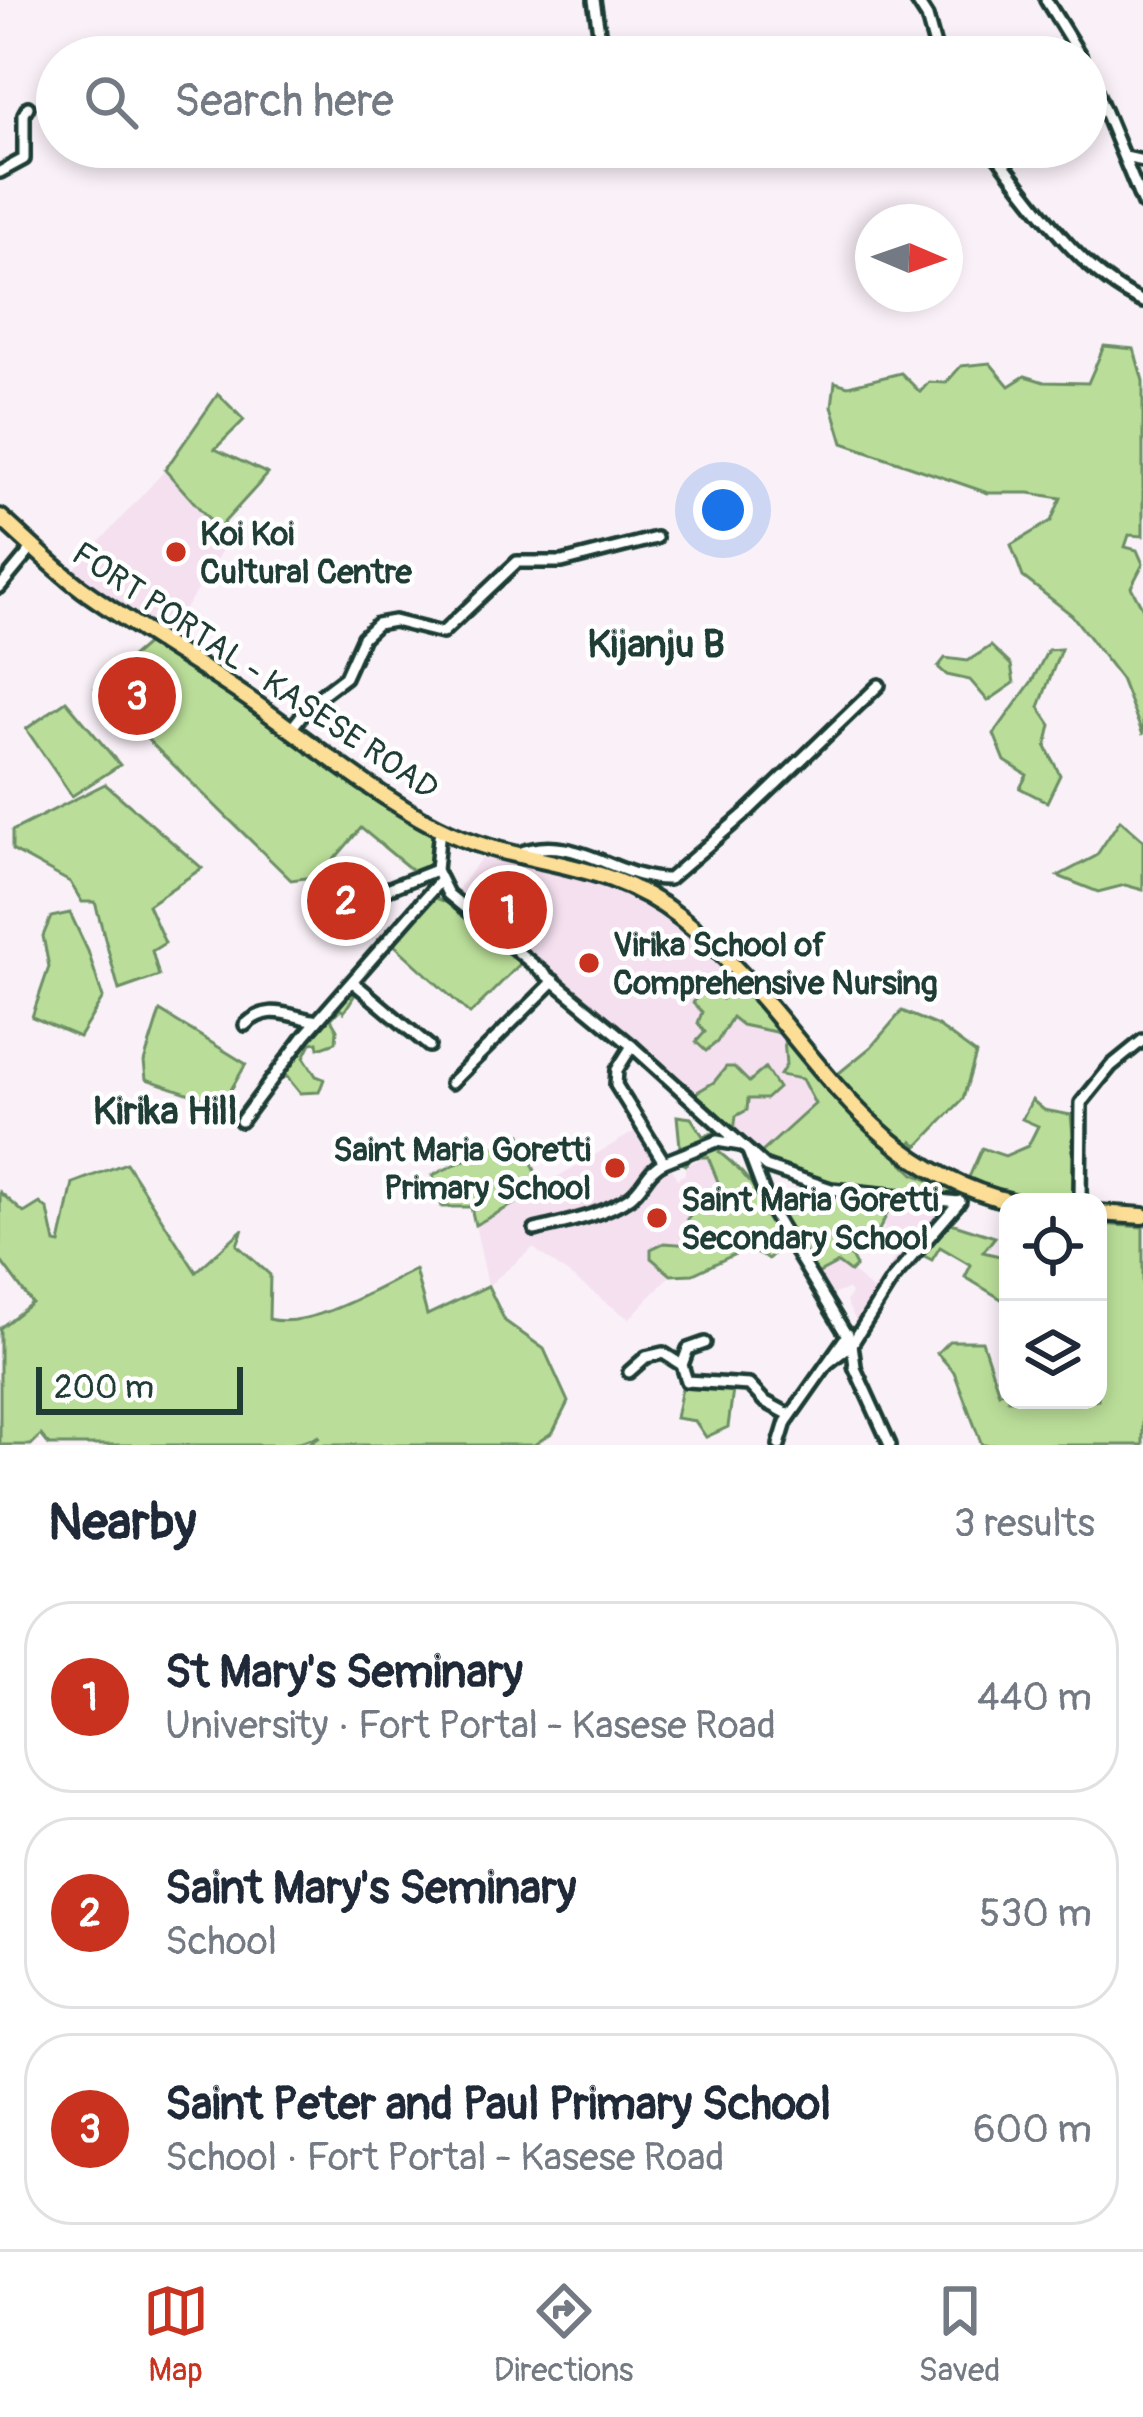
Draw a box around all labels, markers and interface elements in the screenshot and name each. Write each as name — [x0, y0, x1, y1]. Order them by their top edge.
search box — [36, 36, 1107, 168]
icon: search — [78, 69, 144, 135]
text: Search here — [174, 74, 394, 130]
north arrow — [855, 204, 963, 312]
your location — [693, 480, 753, 540]
place label: Koi Koi Cultural Centre — [200, 514, 413, 593]
street label: FORT PORTAL - KASESE ROAD — [64, 533, 446, 809]
marker: Koi Koi Cultural Centre — [163, 539, 189, 565]
district label: Kijanju B — [587, 620, 725, 669]
pin: 3 — [98, 651, 176, 741]
pin: 2 — [307, 856, 385, 946]
pin: 1 — [469, 865, 547, 955]
place label: Virika School of Comprehensive Nursing — [613, 925, 938, 1004]
marker: Virika School of Comprehensive Nursing — [576, 950, 602, 976]
district label: Kirika Hill — [93, 1087, 237, 1136]
place label: Saint Maria Goretti Primary School — [333, 1130, 591, 1209]
marker: Saint Maria Goretti Primary School — [602, 1155, 628, 1181]
place label: Saint Maria Goretti Secondary School — [681, 1180, 939, 1259]
map controls — [999, 1193, 1107, 1409]
button: locate — [999, 1193, 1107, 1301]
marker: Saint Maria Goretti Secondary School — [644, 1205, 670, 1231]
button: layers — [999, 1301, 1107, 1409]
scale bar — [36, 1361, 243, 1414]
text: 200 m — [54, 1367, 154, 1408]
text: Nearby — [48, 1491, 196, 1555]
text: 3 results — [954, 1499, 1095, 1548]
text: St Mary's Seminary — [165, 1645, 523, 1701]
text: 1 — [82, 1673, 98, 1722]
text: 440 m — [977, 1673, 1092, 1722]
text: University · Fort Portal - Kasese Road — [165, 1701, 776, 1750]
text: Saint Mary's Seminary — [165, 1861, 576, 1917]
text: 2 — [79, 1889, 101, 1938]
text: 530 m — [979, 1889, 1092, 1938]
text: School — [165, 1917, 277, 1966]
text: Saint Peter and Paul Primary School — [165, 2077, 831, 2133]
text: 3 — [79, 2105, 101, 2154]
text: 600 m — [973, 2105, 1092, 2154]
text: School · Fort Portal - Kasese Road — [165, 2133, 724, 2182]
tab: Map — [143, 2278, 209, 2391]
tab: Directions — [494, 2278, 634, 2391]
tab: Saved — [919, 2278, 1000, 2391]

